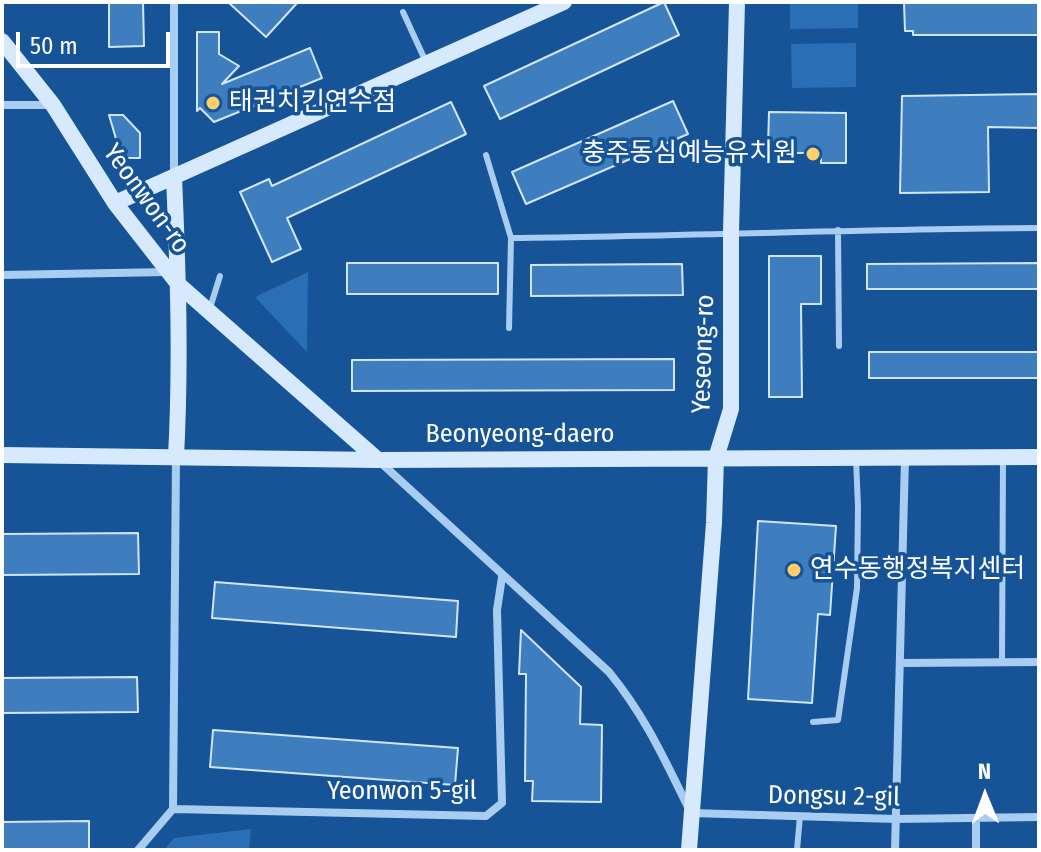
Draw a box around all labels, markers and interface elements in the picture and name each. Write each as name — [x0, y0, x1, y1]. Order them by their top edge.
scale bar — [20, 16, 174, 66]
text: 50 m — [30, 32, 78, 60]
place label: 태권치킨연수점 — [229, 87, 396, 119]
marker: 태권치킨연수점 — [204, 94, 222, 112]
street label: Yeonwon-ro — [96, 138, 196, 260]
place label: 충주동심예능유치원 — [582, 138, 797, 170]
marker: 충주동심예능유치원 — [804, 145, 822, 163]
street label: Yeseong-ro — [686, 294, 722, 414]
street label: Beonyeong-daero — [425, 419, 615, 451]
place label: 연수동행정복지센터 — [810, 554, 1025, 586]
marker: 연수동행정복지센터 — [785, 561, 803, 579]
north arrow — [945, 756, 1025, 836]
text: N — [978, 758, 991, 785]
street label: Yeonwon 5-gil — [327, 776, 477, 808]
street label: Dongsu 2-gil — [768, 780, 900, 814]

